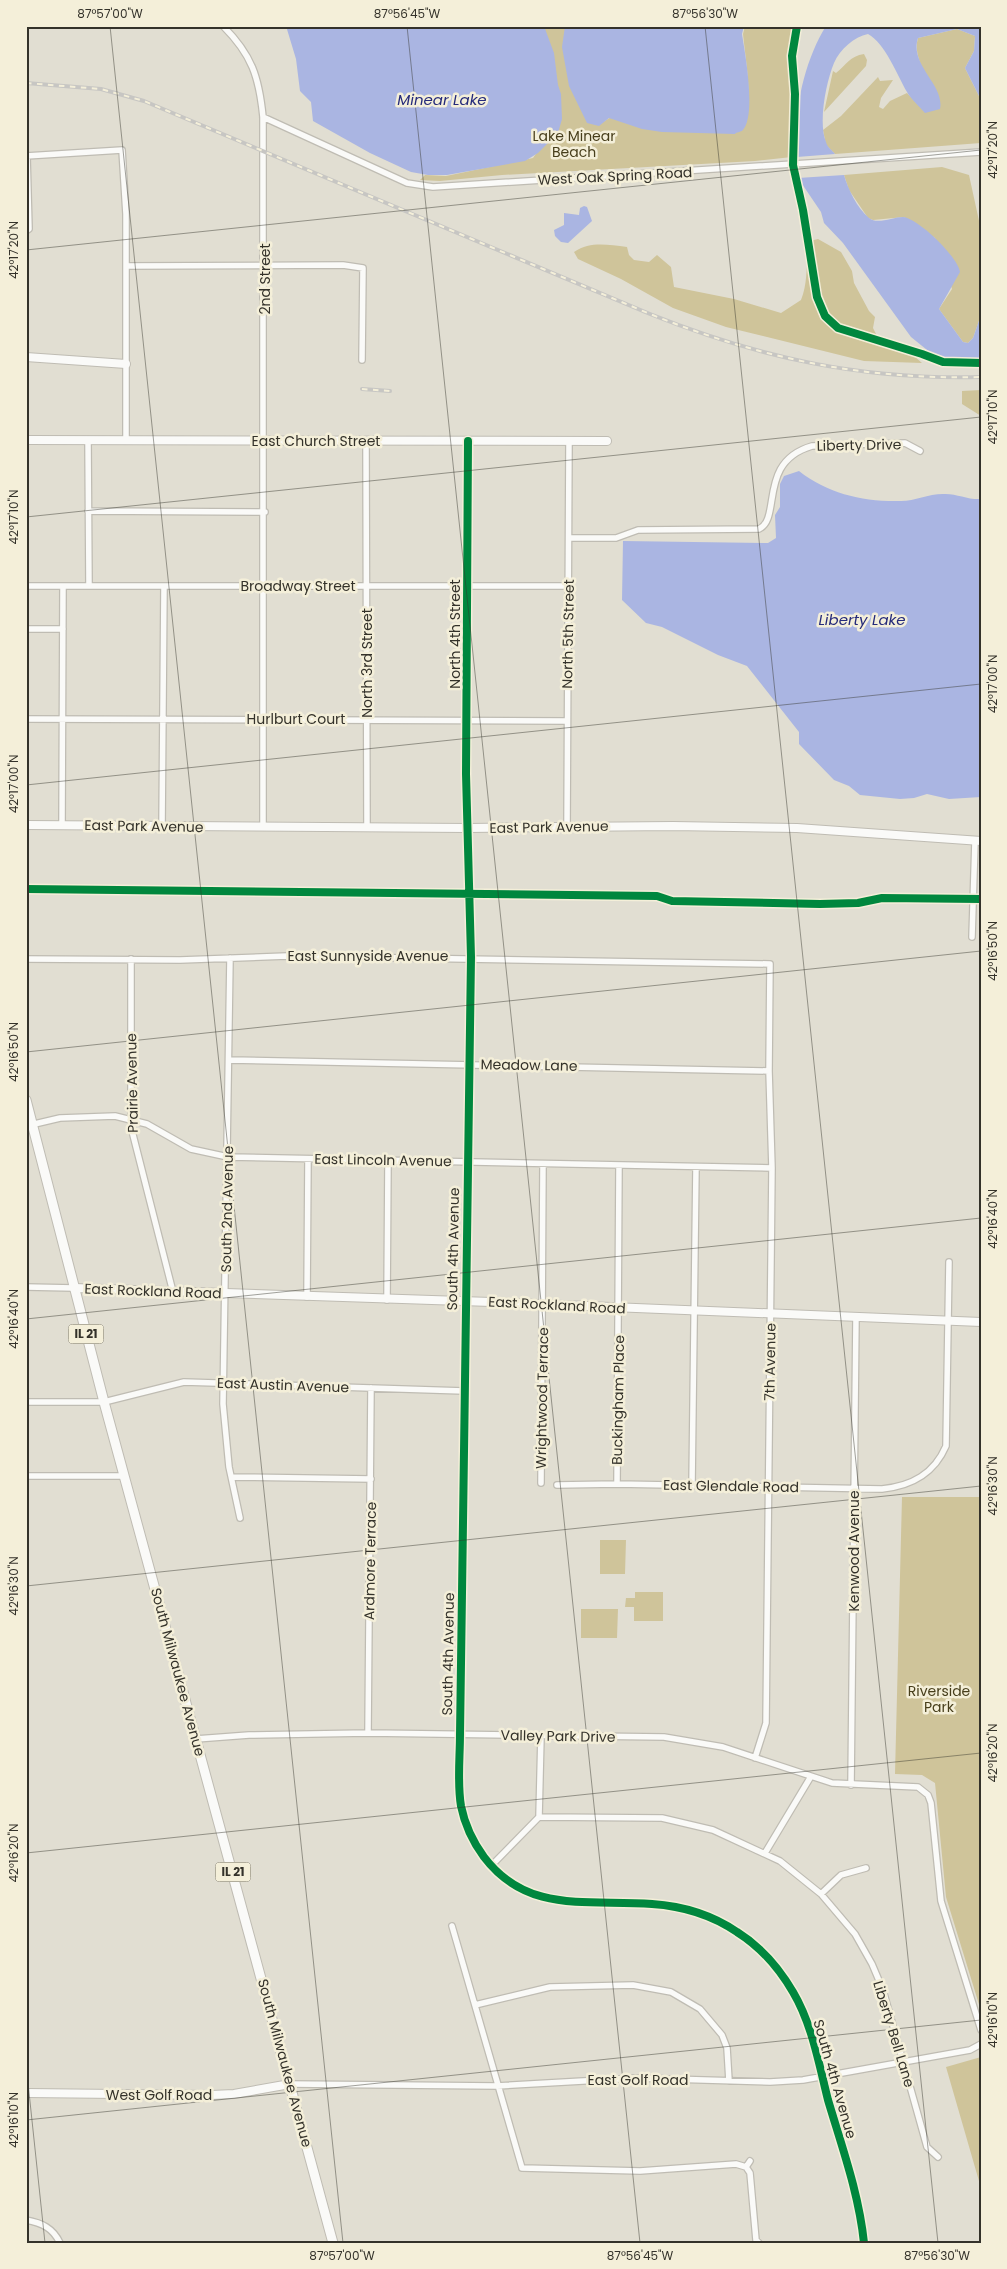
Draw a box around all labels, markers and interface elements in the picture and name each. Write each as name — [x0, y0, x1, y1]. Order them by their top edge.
text: 87°57'00"W — [77, 5, 143, 22]
text: 87°56'45"W — [374, 5, 440, 22]
text: 87°56'30"W — [672, 5, 738, 22]
water label: Minear Lake — [397, 89, 487, 110]
text: 42°17'20"N — [984, 121, 1001, 179]
park label: Lake Minear Beach — [533, 126, 615, 162]
street label: West Oak Spring Road — [537, 162, 693, 190]
text: 42°17'20"N — [5, 221, 22, 279]
street label: 2nd Street — [255, 243, 275, 315]
text: 42°17'10"N — [984, 390, 1001, 445]
street label: East Church Street — [252, 431, 380, 451]
street label: Liberty Drive — [816, 434, 902, 456]
text: 42°17'10"N — [5, 490, 22, 545]
street label: Broadway Street — [240, 576, 356, 596]
street label: North 4th Street — [445, 579, 465, 689]
street label: North 5th Street — [557, 579, 579, 689]
street label: North 3rd Street — [357, 608, 377, 718]
water label: Liberty Lake — [818, 609, 906, 630]
text: 42°17'00"N — [984, 655, 1001, 713]
street label: Hurlburt Court — [247, 709, 345, 729]
text: 42°17'00"N — [5, 755, 22, 813]
street label: East Park Avenue — [84, 815, 204, 837]
street label: East Park Avenue — [489, 816, 609, 838]
text: 42°16'50"N — [984, 921, 1001, 981]
street label: East Sunnyside Avenue — [288, 946, 449, 966]
text: 42°16'50"N — [5, 1022, 22, 1082]
street label: Prairie Avenue — [121, 1033, 143, 1133]
street label: Meadow Lane — [480, 1054, 578, 1076]
street label: South 2nd Avenue — [216, 1145, 238, 1273]
street label: East Lincoln Avenue — [314, 1149, 452, 1171]
street label: South 4th Avenue — [442, 1187, 464, 1311]
text: 42°16'40"N — [984, 1189, 1001, 1249]
street label: East Rockland Road — [84, 1279, 222, 1303]
text: 42°16'40"N — [5, 1289, 22, 1349]
street label: East Rockland Road — [488, 1291, 626, 1319]
street label: 7th Avenue — [759, 1323, 781, 1401]
road number: IL 21 — [68, 1325, 104, 1344]
street label: Wrightwood Terrace — [531, 1327, 553, 1469]
street label: Buckingham Place — [607, 1335, 629, 1465]
street label: East Austin Avenue — [217, 1373, 350, 1397]
text: 42°16'30"N — [984, 1456, 1001, 1516]
street label: East Glendale Road — [663, 1475, 799, 1497]
street label: Kenwood Avenue — [844, 1490, 864, 1612]
street label: Ardmore Terrace — [359, 1501, 381, 1620]
text: 42°16'30"N — [5, 1556, 22, 1616]
street label: South Milwaukee Avenue — [146, 1586, 210, 1759]
street label: South 4th Avenue — [437, 1592, 459, 1716]
park label: Riverside Park — [908, 1681, 971, 1717]
text: 42°16'20"N — [984, 1723, 1001, 1783]
street label: Valley Park Drive — [500, 1725, 616, 1747]
text: 42°16'20"N — [5, 1823, 22, 1883]
road number: IL 21 — [216, 1862, 250, 1881]
street label: South Milwaukee Avenue — [253, 1977, 317, 2150]
street label: Liberty Bell Lane — [868, 1978, 920, 2090]
text: 42°16'10"N — [984, 1992, 1001, 2048]
street label: South 4th Avenue — [808, 2017, 862, 2141]
street label: East Golf Road — [588, 2070, 688, 2090]
street label: West Golf Road — [106, 2085, 212, 2105]
text: 42°16'10"N — [5, 2092, 22, 2148]
text: 87°57'00"W — [309, 2247, 375, 2264]
text: 87°56'45"W — [607, 2247, 673, 2264]
text: 87°56'30"W — [904, 2247, 970, 2264]

